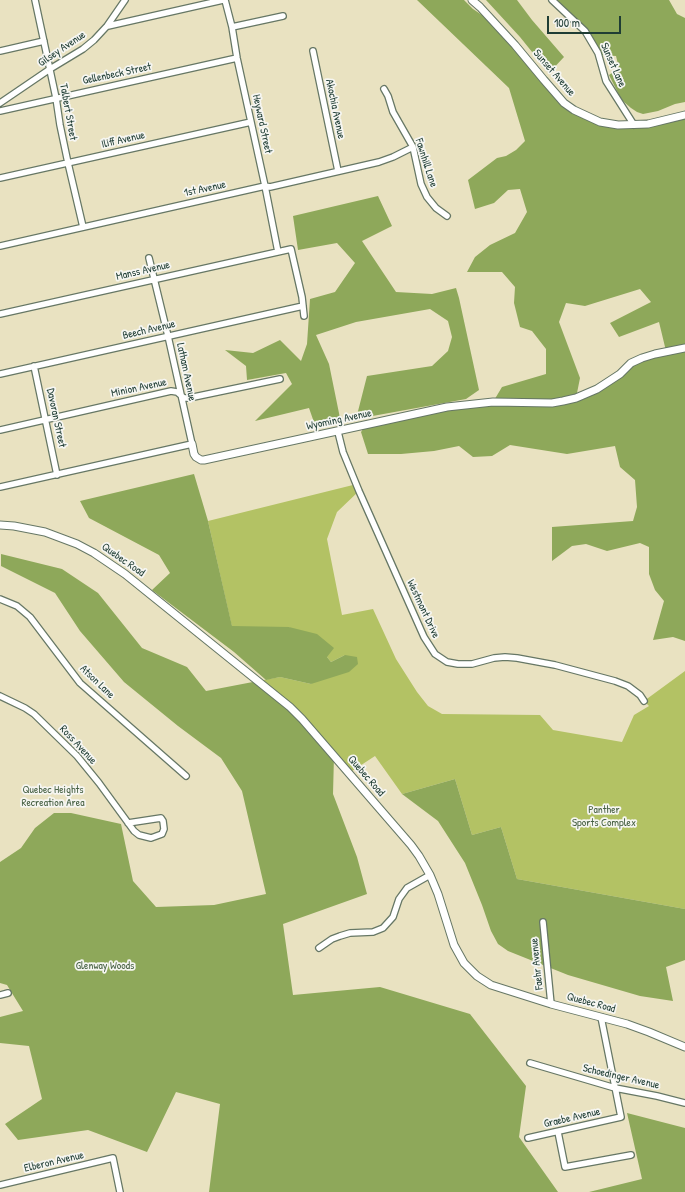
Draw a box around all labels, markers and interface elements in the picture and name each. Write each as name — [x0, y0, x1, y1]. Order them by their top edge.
scale bar — [549, 8, 623, 34]
text: 100 m — [554, 14, 580, 31]
street label: Gilsey Avenue — [36, 28, 88, 70]
street label: Sunset Lane — [597, 41, 629, 89]
street label: Sunset Avenue — [530, 47, 578, 99]
street label: Gellenbeck Street — [82, 60, 152, 88]
street label: Akochia Avenue — [322, 78, 348, 140]
street label: Talbert Street — [57, 83, 79, 141]
street label: Heyward Street — [249, 93, 275, 155]
street label: Iliff Avenue — [100, 129, 146, 151]
street label: Fawnhill Lane — [412, 137, 440, 189]
street label: 1st Avenue — [183, 178, 227, 200]
street label: Manss Avenue — [115, 258, 171, 284]
street label: Beech Avenue — [121, 318, 177, 342]
street label: Latham Avenue — [173, 342, 199, 402]
street label: Minion Avenue — [110, 376, 168, 400]
street label: Davoran Street — [43, 387, 69, 449]
street label: Wyoming Avenue — [305, 407, 373, 433]
street label: Quebec Road — [99, 540, 147, 580]
street label: Westmont Drive — [404, 578, 442, 640]
street label: Atson Lane — [77, 662, 117, 702]
street label: Ross Avenue — [57, 723, 99, 767]
street label: Quebec Road — [345, 753, 387, 799]
park label: Quebec Heights Recreation Area — [21, 783, 85, 809]
park label: Panther Sports Complex — [572, 803, 636, 829]
street label: Faehr Avenue — [528, 937, 546, 991]
park label: Glenway Woods — [76, 959, 134, 973]
street label: Quebec Road — [565, 990, 617, 1016]
street label: Schoedinger Avenue — [581, 1062, 661, 1092]
street label: Graebe Avenue — [542, 1105, 602, 1131]
street label: Elberon Avenue — [23, 1149, 85, 1175]

